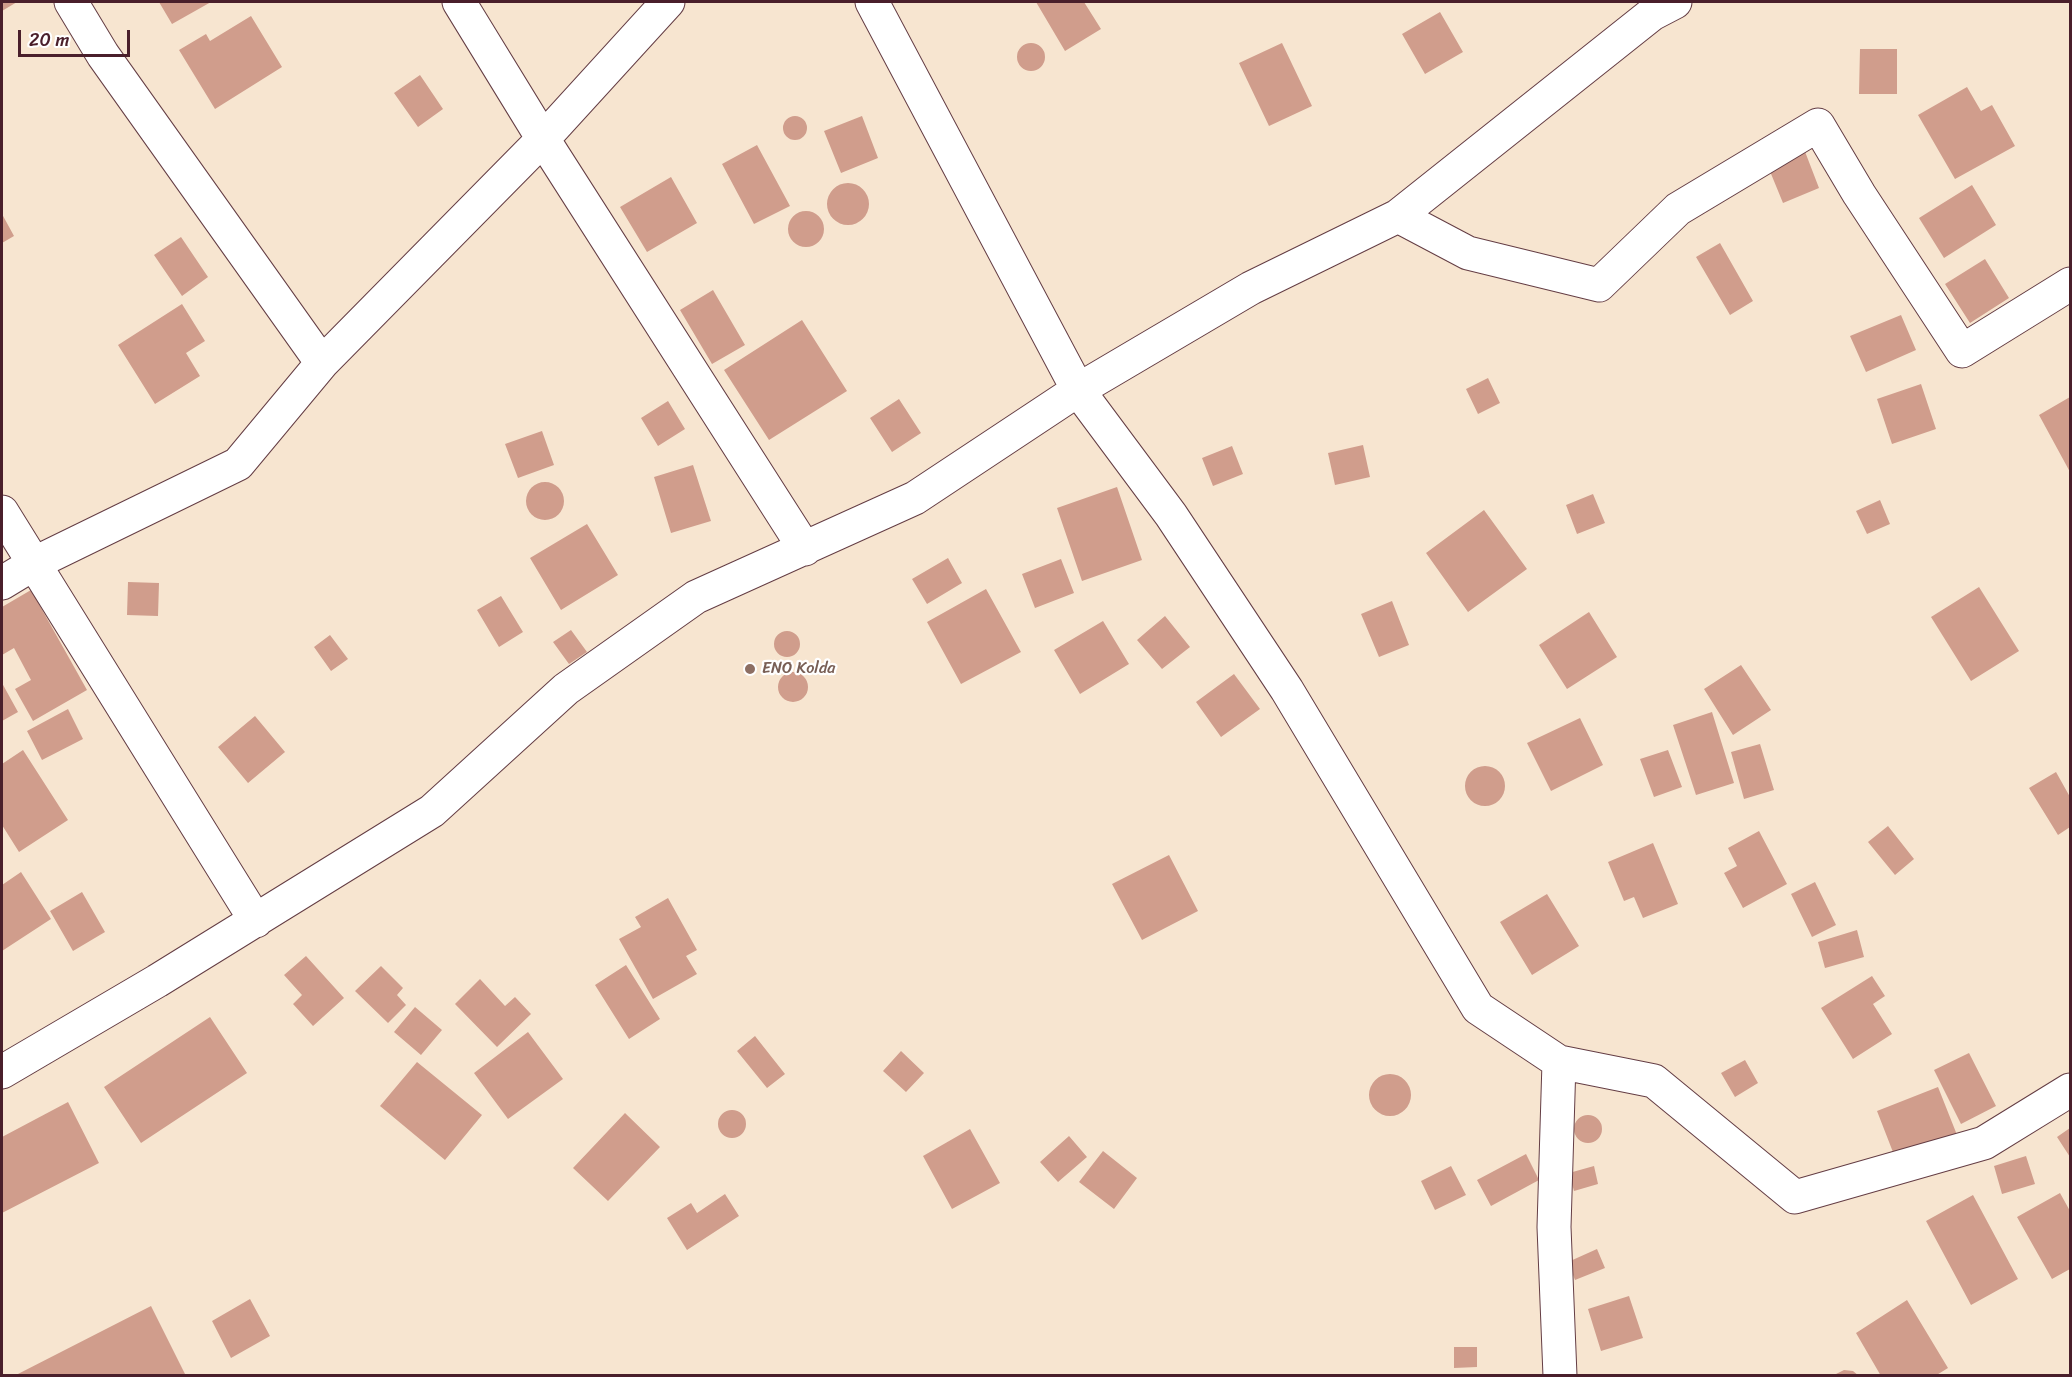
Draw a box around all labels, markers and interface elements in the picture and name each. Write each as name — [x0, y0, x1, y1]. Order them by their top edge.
scale bar — [21, 18, 134, 56]
text: 20 m — [29, 24, 69, 56]
place label: ENO Kolda — [762, 659, 835, 679]
marker: ENO Kolda — [743, 662, 757, 676]

